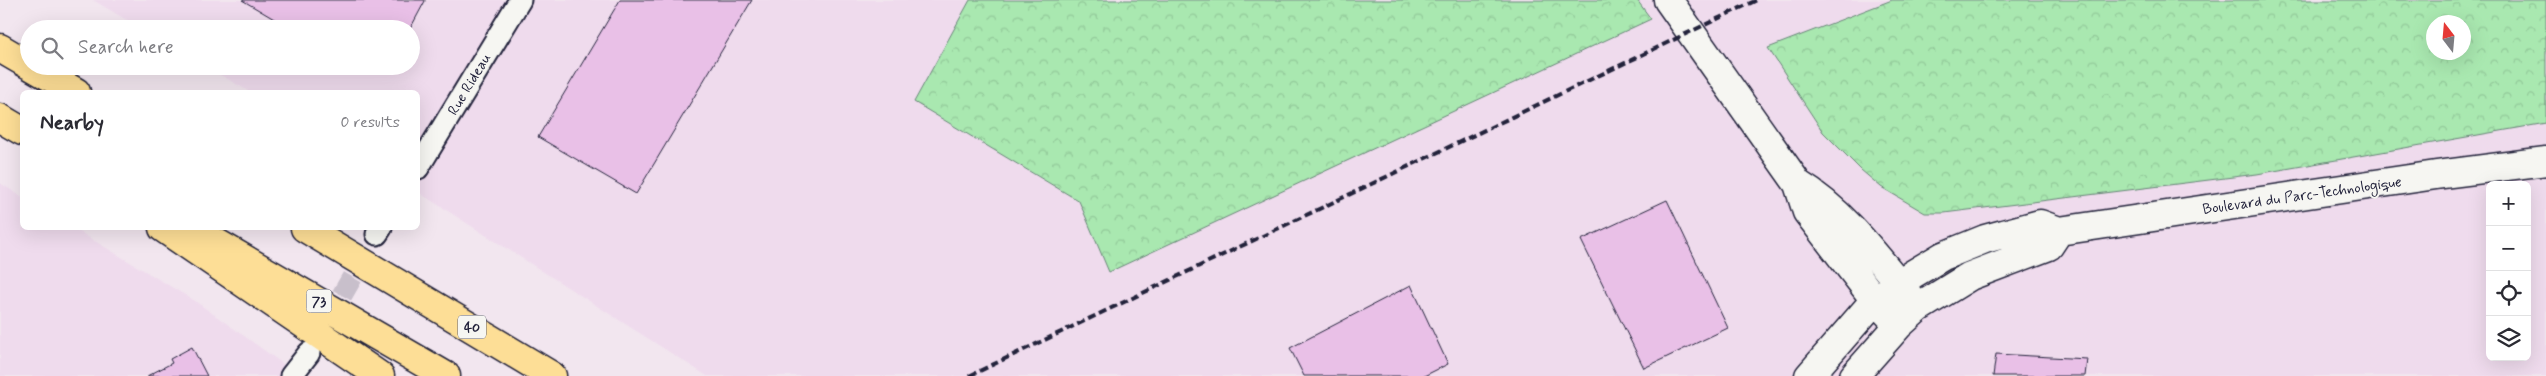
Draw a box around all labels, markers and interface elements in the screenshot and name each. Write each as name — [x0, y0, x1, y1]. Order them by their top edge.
north arrow — [2426, 15, 2471, 60]
search box — [20, 20, 420, 75]
icon: search — [38, 34, 66, 62]
text: Search here — [78, 35, 174, 60]
street label: Rue Rideau — [444, 50, 496, 119]
text: Nearby — [40, 109, 104, 137]
text: 0 results — [340, 112, 400, 133]
street label: Boulevard du Parc-Technologique — [2201, 172, 2403, 221]
map controls — [2486, 181, 2531, 361]
button: + — [2486, 181, 2531, 226]
button: − — [2486, 226, 2531, 271]
button: locate — [2486, 271, 2531, 316]
road number: 73 — [306, 290, 332, 312]
road number: 40 — [458, 316, 486, 338]
button: layers — [2486, 316, 2531, 361]

